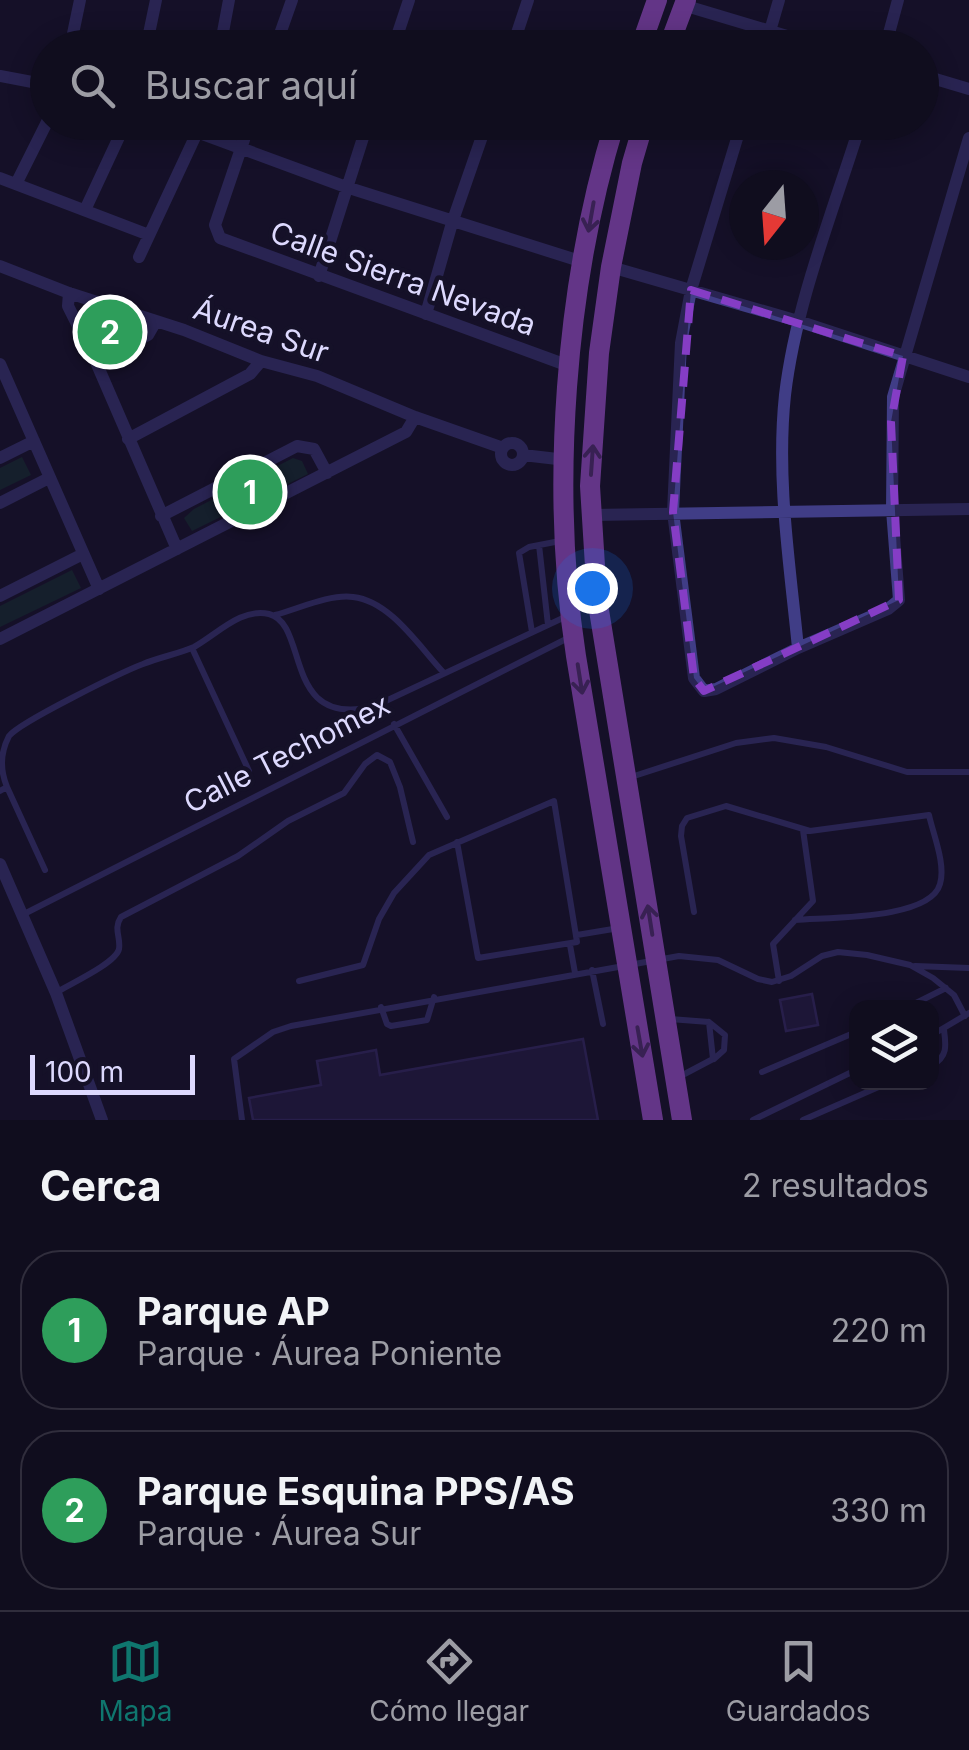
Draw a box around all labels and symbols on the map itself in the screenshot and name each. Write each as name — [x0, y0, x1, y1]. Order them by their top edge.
north arrow — [729, 170, 819, 260]
one-way arrow — [581, 200, 600, 233]
street label: Calle Sierra Nevada — [266, 213, 541, 343]
street label: Áurea Sur — [189, 290, 334, 370]
pin: 2 — [78, 294, 142, 370]
one-way arrow — [582, 444, 601, 476]
pin: 1 — [218, 454, 282, 530]
your location — [567, 563, 618, 614]
one-way arrow — [571, 663, 589, 695]
street label: Calle Techomex — [178, 686, 395, 820]
one-way arrow — [640, 904, 659, 937]
one-way arrow — [631, 1025, 650, 1058]
scale bar — [30, 1050, 195, 1094]

